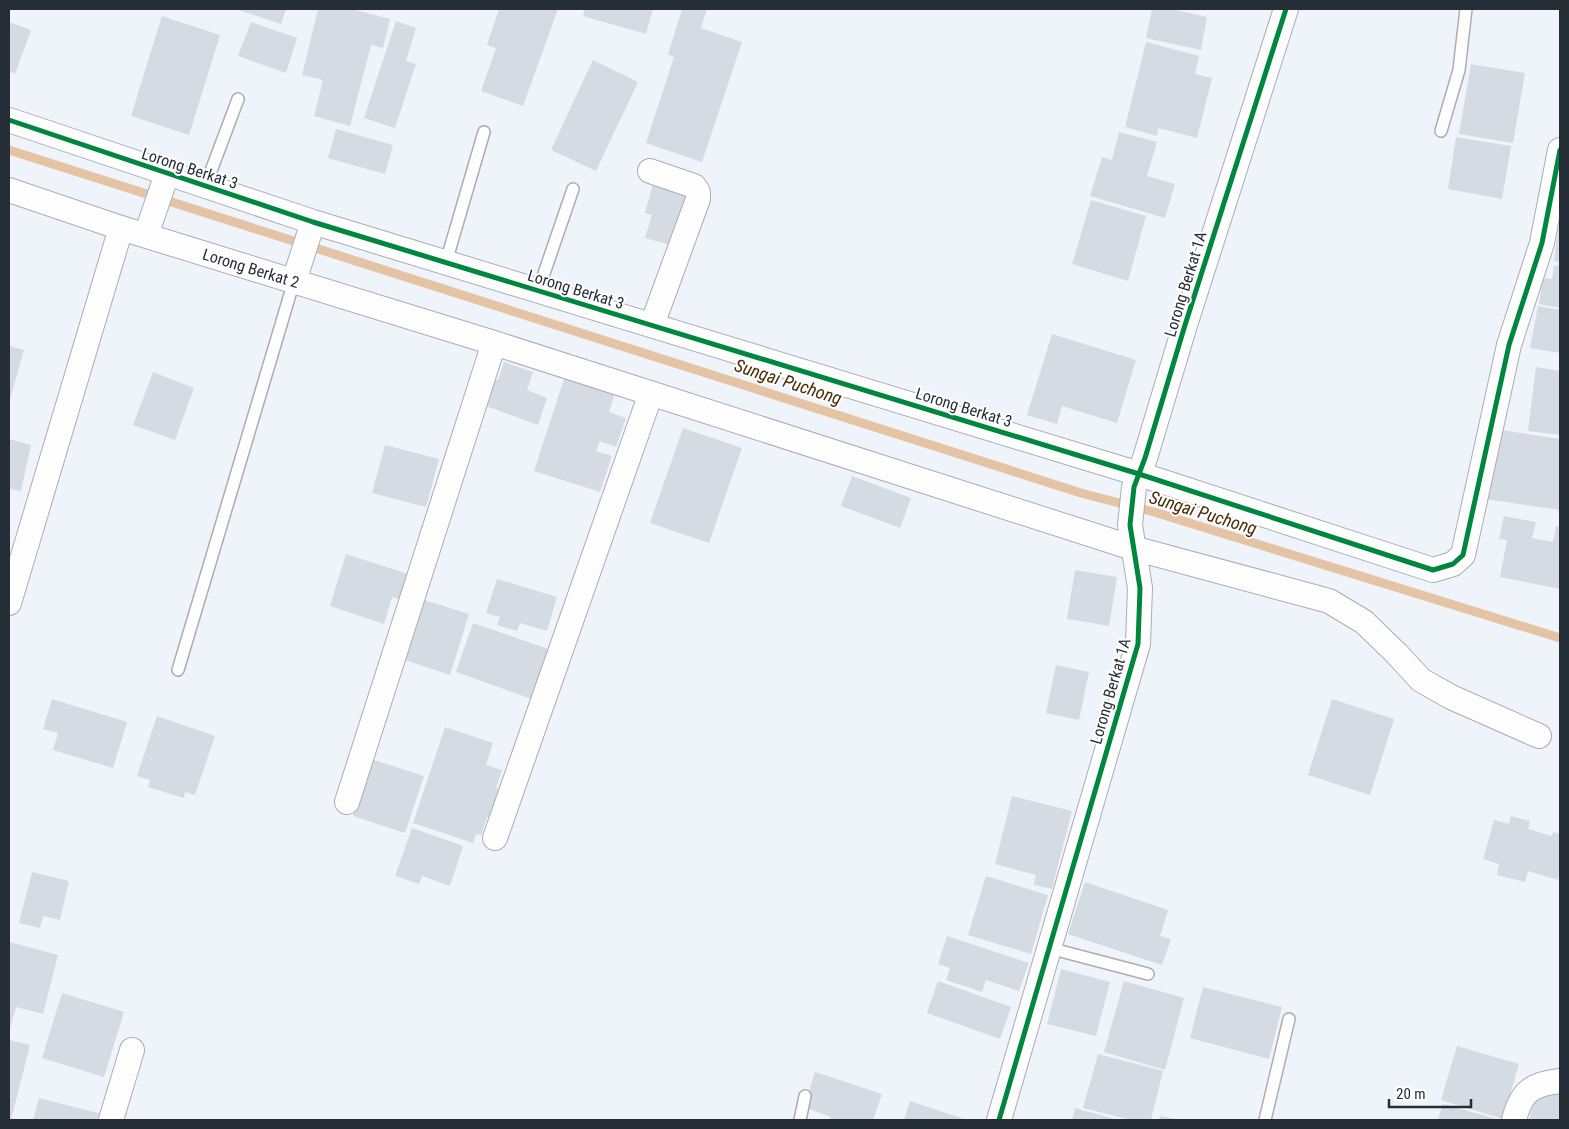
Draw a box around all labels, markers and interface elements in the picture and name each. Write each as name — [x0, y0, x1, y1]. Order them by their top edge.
street label: Lorong Berkat 3 — [139, 144, 240, 193]
street label: Lorong Berkat 1A — [1160, 229, 1211, 339]
street label: Lorong Berkat 2 — [200, 245, 302, 292]
street label: Lorong Berkat 3 — [525, 266, 626, 313]
water label: Sungai Puchong — [732, 354, 845, 409]
street label: Lorong Berkat 3 — [913, 384, 1014, 431]
water label: Sungai Puchong — [1147, 486, 1260, 539]
street label: Lorong Berkat 1A — [1086, 636, 1135, 746]
scale bar — [1389, 1076, 1472, 1108]
text: 20 m — [1396, 1085, 1426, 1103]

